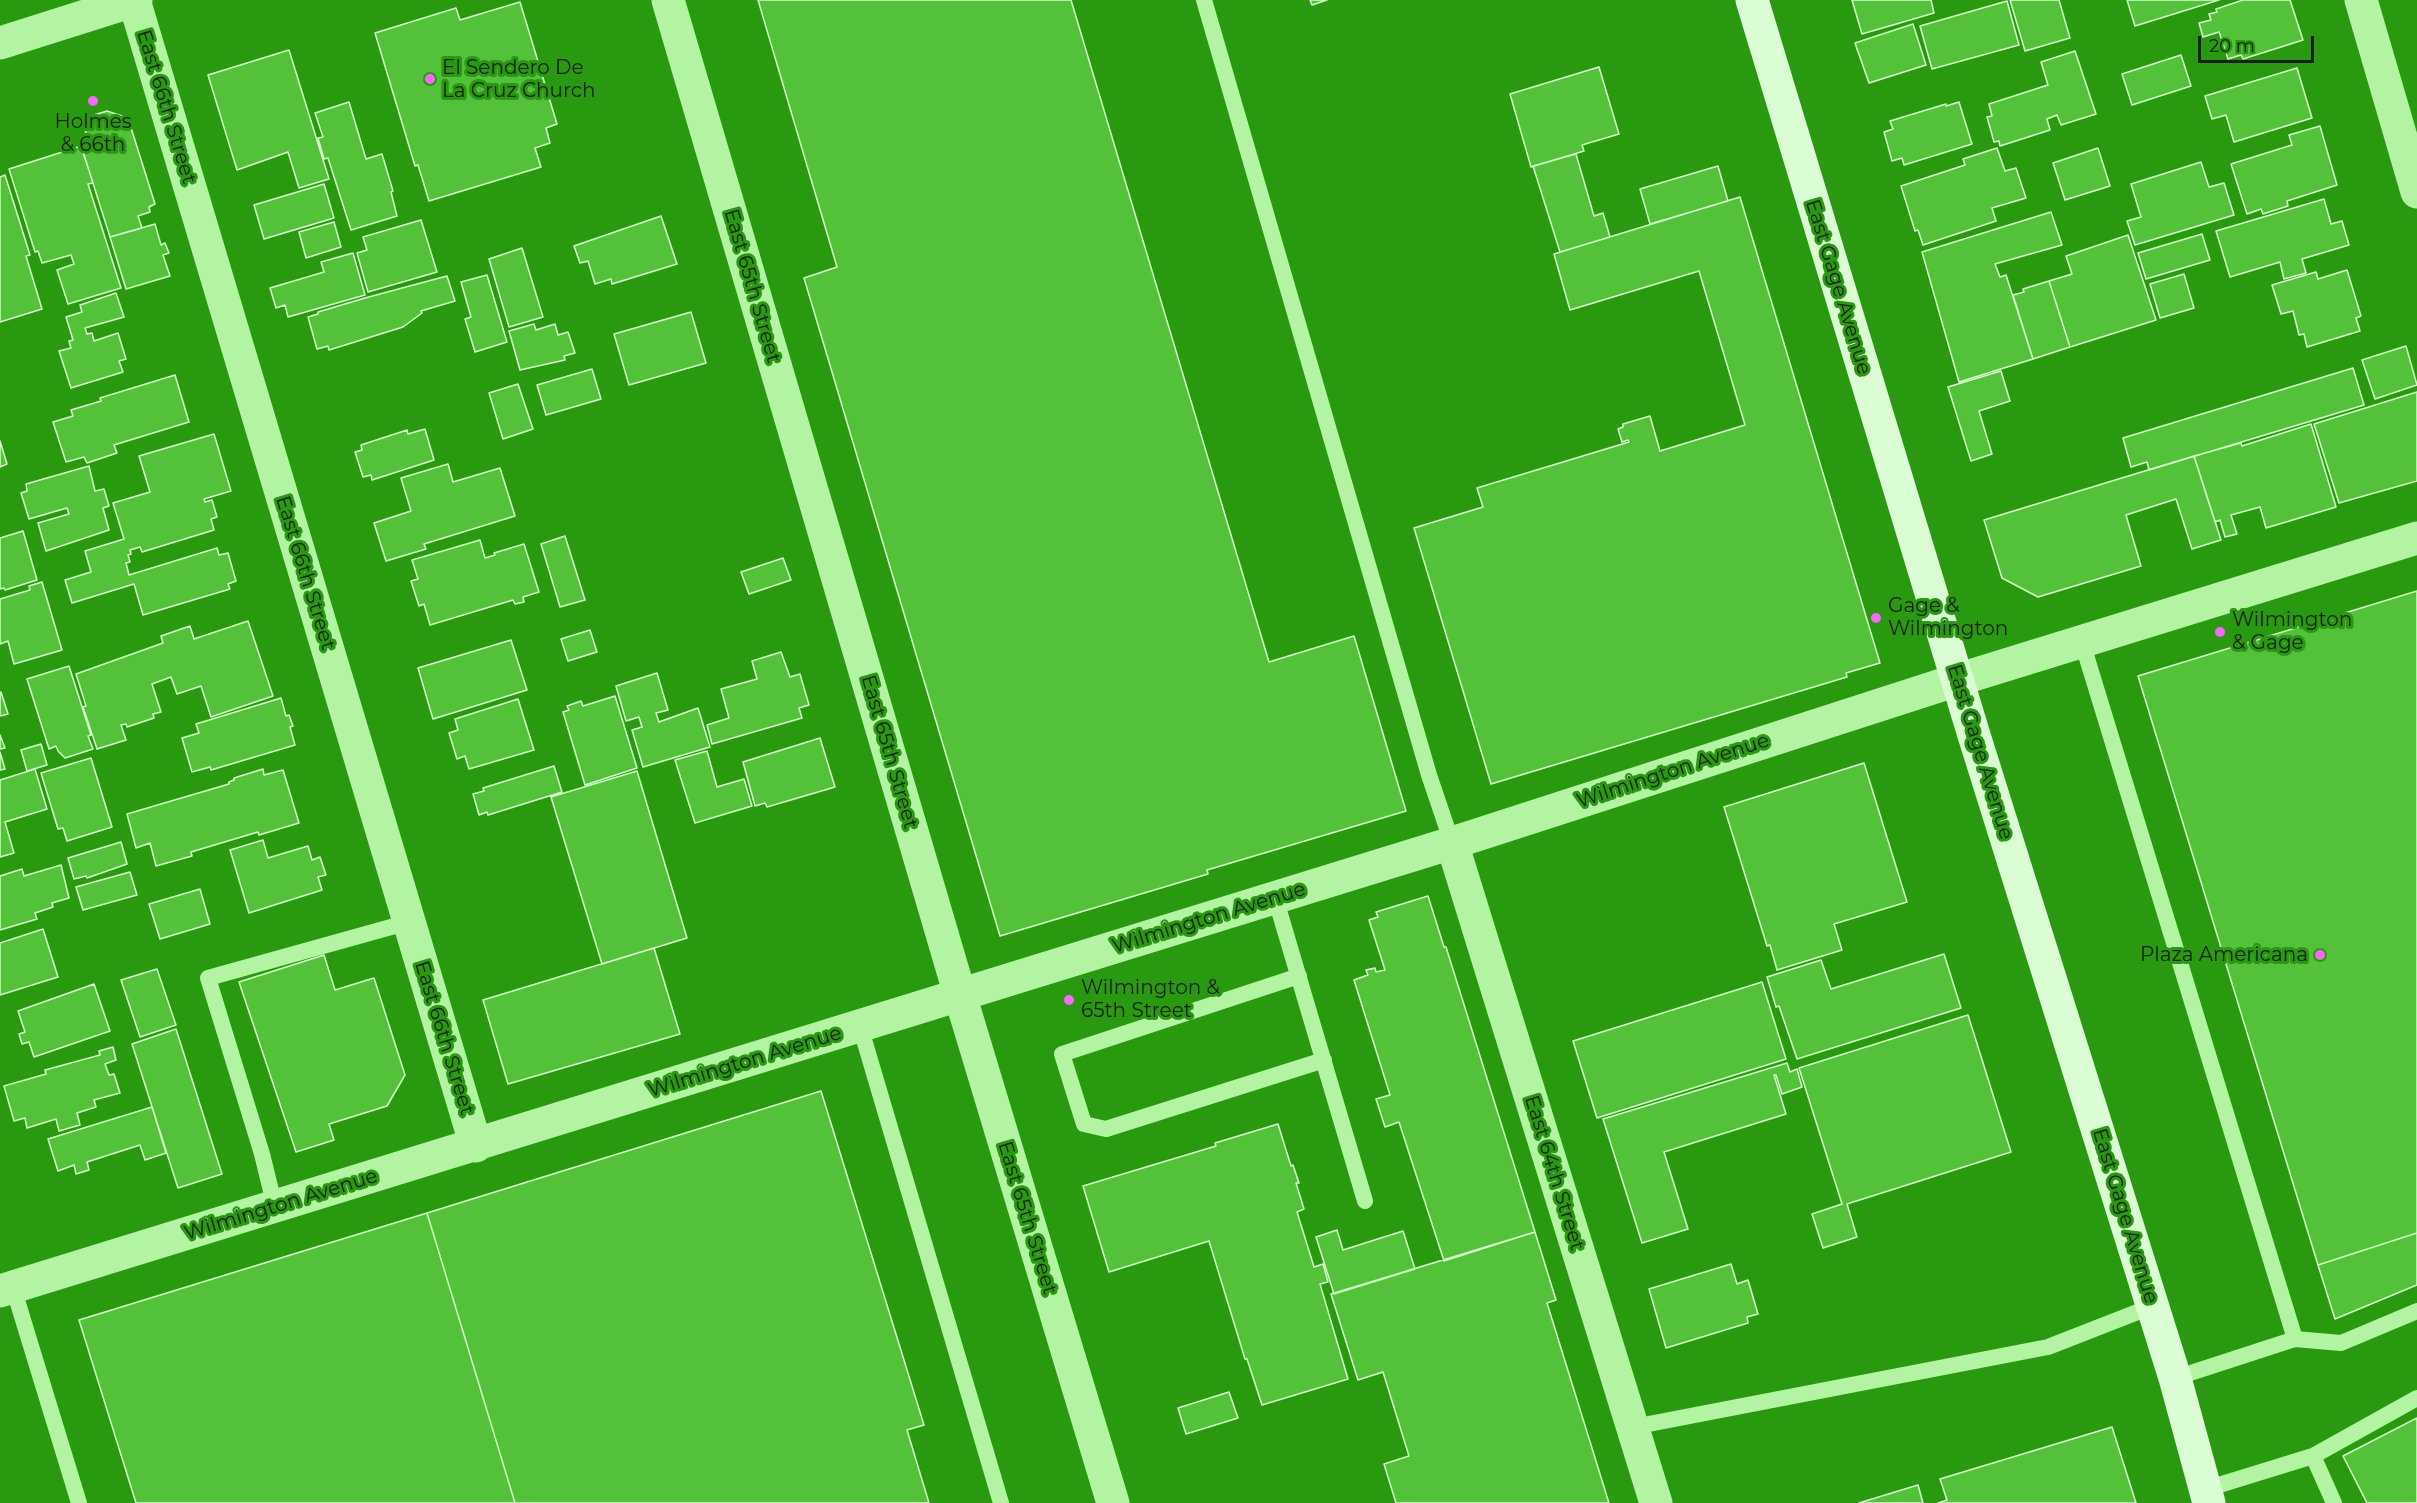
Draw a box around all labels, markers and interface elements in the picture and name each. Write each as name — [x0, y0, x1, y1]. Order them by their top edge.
scale bar — [2201, 24, 2316, 62]
street label: East 66th Street — [131, 27, 201, 187]
text: 20 m — [2209, 35, 2255, 57]
place label: El Sendero De La Cruz Church — [442, 56, 595, 103]
marker: El Sendero De La Cruz Church — [423, 72, 437, 86]
marker: Holmes & 66th — [86, 94, 100, 108]
place label: Holmes & 66th — [54, 110, 132, 157]
street label: East Gage Avenue — [1800, 197, 1876, 377]
street label: East 65th Street — [719, 206, 785, 366]
street label: East 66th Street — [270, 493, 340, 653]
place label: Gage & Wilmington — [1888, 594, 2008, 641]
place label: Wilmington & Gage — [2232, 608, 2352, 655]
marker: Gage & Wilmington — [1869, 611, 1883, 625]
marker: Wilmington & Gage — [2213, 625, 2227, 639]
street label: East Gage Avenue — [1942, 662, 2018, 842]
street label: East 65th Street — [856, 672, 922, 832]
street label: Wilmington Avenue — [1574, 729, 1772, 813]
street label: Wilmington Avenue — [1109, 877, 1309, 959]
place label: Plaza Americana — [2140, 943, 2308, 967]
marker: Plaza Americana — [2313, 948, 2327, 962]
street label: East 66th Street — [409, 958, 479, 1118]
place label: Wilmington & 65th Street — [1081, 976, 1220, 1023]
marker: Wilmington & 65th Street — [1062, 993, 1076, 1007]
street label: Wilmington Avenue — [645, 1021, 845, 1103]
street label: East 64th Street — [1519, 1093, 1589, 1253]
street label: East Gage Avenue — [2087, 1126, 2163, 1306]
street label: East 65th Street — [992, 1138, 1062, 1298]
street label: Wilmington Avenue — [181, 1164, 381, 1246]

